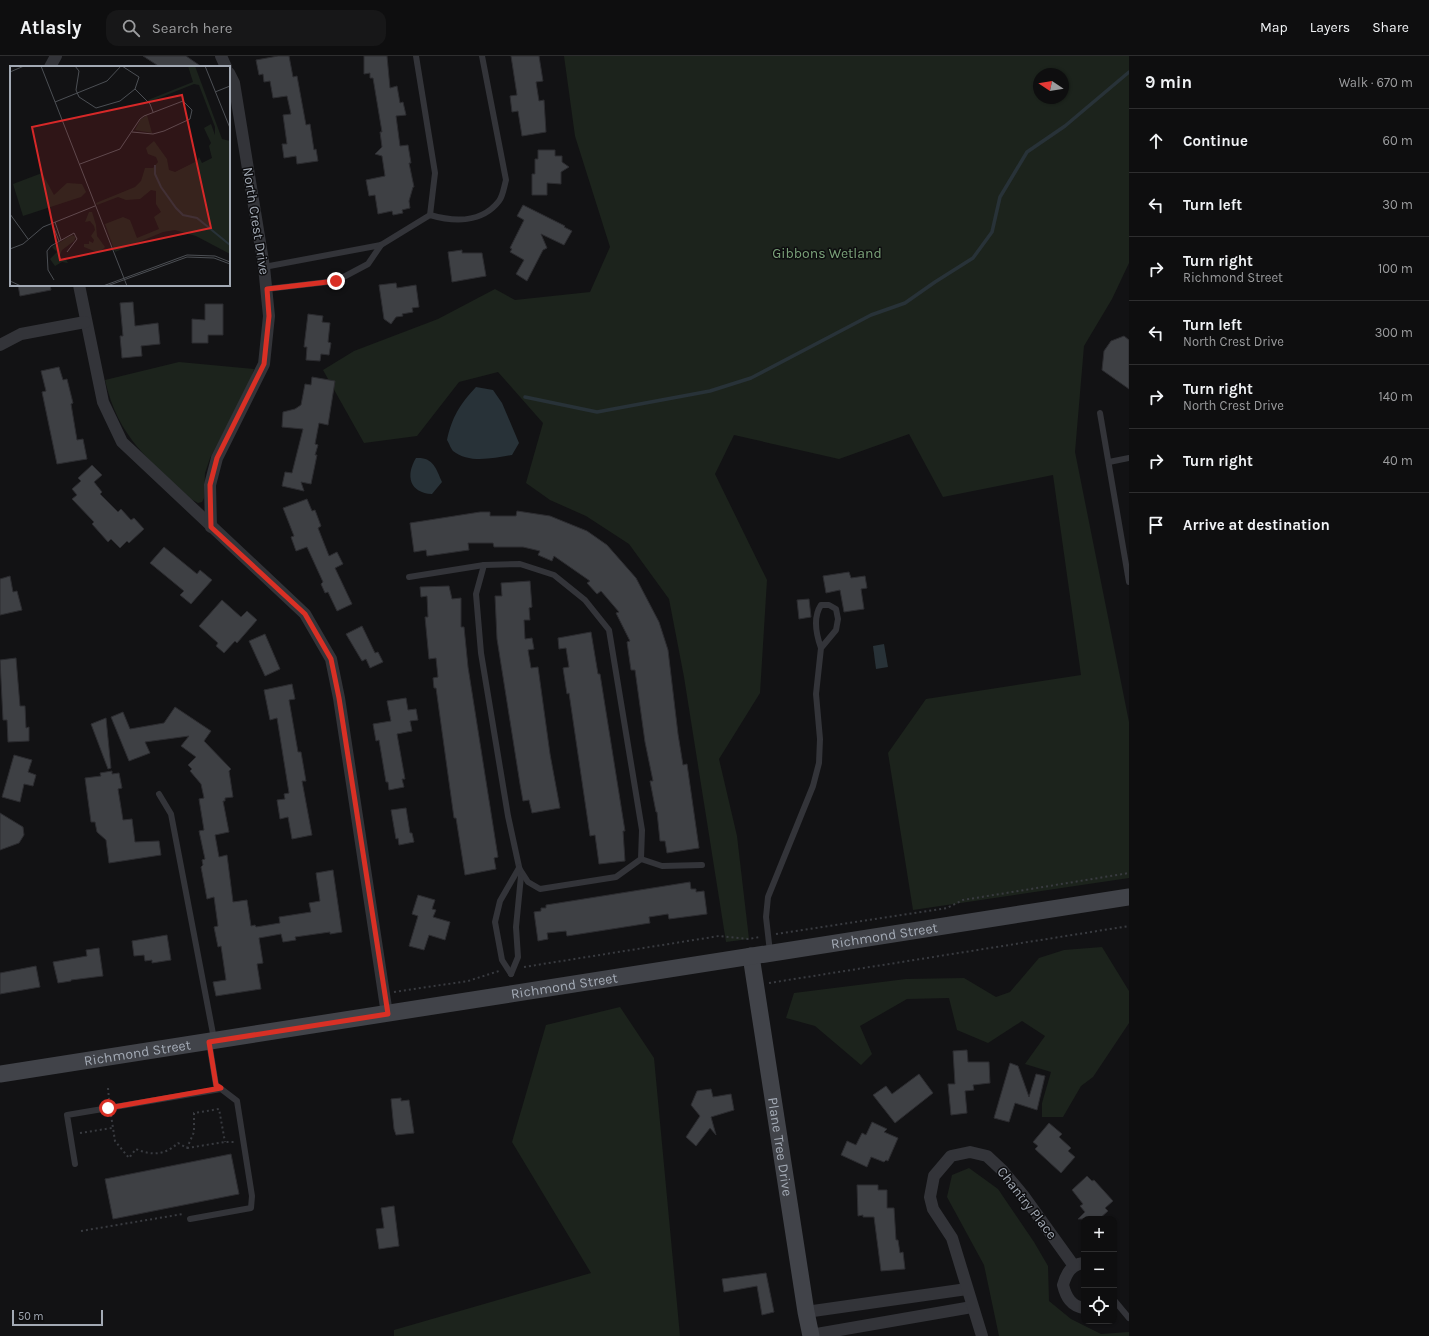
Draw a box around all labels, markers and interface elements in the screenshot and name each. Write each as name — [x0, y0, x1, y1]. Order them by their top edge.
search box — [106, 10, 386, 46]
text: Atlasly — [20, 17, 82, 39]
icon: search — [120, 17, 142, 39]
text: Search here — [152, 19, 232, 37]
text: Map — [1260, 19, 1288, 36]
text: Layers — [1310, 19, 1350, 36]
text: Share — [1372, 19, 1409, 36]
inset map — [10, 66, 230, 286]
north arrow — [1033, 68, 1069, 104]
text: 9 min — [1145, 72, 1192, 92]
text: Walk · 670 m — [1339, 75, 1413, 90]
icon: ahead — [1145, 130, 1167, 152]
text: Continue — [1183, 132, 1248, 150]
text: 60 m — [1383, 133, 1413, 148]
street label: North Crest Drive — [239, 166, 273, 276]
icon: left — [1145, 194, 1167, 216]
text: Turn left — [1183, 196, 1242, 214]
text: 30 m — [1382, 197, 1413, 212]
park label: Gibbons Wetland — [772, 245, 882, 262]
text: Turn right — [1183, 252, 1253, 270]
icon: right — [1145, 258, 1167, 280]
text: 100 m — [1378, 261, 1413, 276]
text: Richmond Street — [1183, 270, 1283, 285]
route end — [327, 272, 345, 290]
text: Turn left — [1183, 316, 1242, 334]
icon: left — [1145, 322, 1167, 344]
text: 300 m — [1375, 325, 1413, 340]
text: North Crest Drive — [1183, 334, 1284, 349]
text: Turn right — [1183, 380, 1253, 398]
icon: right — [1145, 386, 1167, 408]
text: 140 m — [1378, 389, 1413, 404]
text: North Crest Drive — [1183, 398, 1284, 413]
icon: right — [1145, 450, 1167, 472]
text: Turn right — [1183, 452, 1253, 470]
text: 40 m — [1383, 453, 1413, 468]
icon: arrive — [1145, 514, 1167, 536]
text: Arrive at destination — [1183, 516, 1330, 534]
street label: Richmond Street — [830, 919, 939, 952]
street label: Richmond Street — [510, 969, 619, 1002]
street label: Richmond Street — [83, 1036, 192, 1069]
street label: Plane Tree Drive — [764, 1096, 796, 1197]
route start — [99, 1099, 117, 1117]
street label: Chantry Place — [993, 1163, 1061, 1243]
map controls — [1081, 1216, 1117, 1324]
button: + — [1081, 1216, 1117, 1252]
button: − — [1081, 1252, 1117, 1288]
button: locate — [1081, 1288, 1117, 1324]
scale bar — [12, 1308, 103, 1327]
text: 50 m — [18, 1310, 44, 1323]

